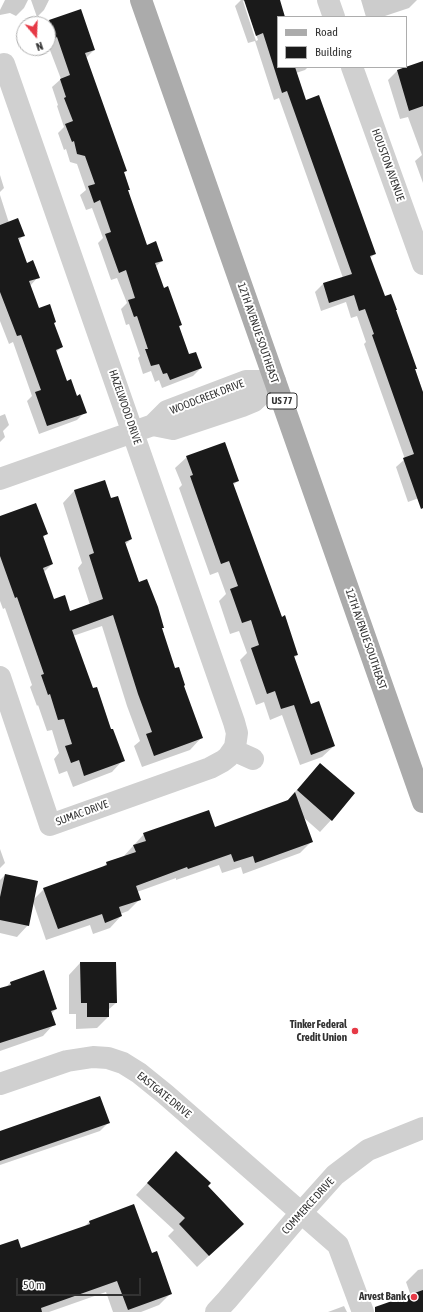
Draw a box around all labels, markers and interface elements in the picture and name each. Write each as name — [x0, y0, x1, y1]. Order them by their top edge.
north arrow — [16, 16, 56, 56]
legend — [277, 16, 407, 68]
text: Road — [315, 25, 338, 39]
text: N — [35, 40, 45, 53]
text: Building — [315, 45, 352, 59]
street label: HOUSTON AVENUE — [369, 127, 407, 203]
street label: 12TH AVENUE SOUTHEAST — [235, 281, 281, 385]
street label: HAZELWOOD DRIVE — [106, 368, 144, 446]
street label: WOODCREEK DRIVE — [168, 377, 246, 417]
road number: US 77 — [267, 393, 297, 409]
street label: 12TH AVENUE SOUTHEAST — [343, 587, 389, 691]
street label: SUMAC DRIVE — [54, 797, 110, 829]
place label: Tinker Federal Credit Union — [290, 1018, 347, 1044]
marker: Tinker Federal Credit Union — [350, 1026, 360, 1036]
street label: EASTGATE DRIVE — [134, 1069, 194, 1121]
street label: COMMERCE DRIVE — [279, 1175, 337, 1237]
scale bar — [18, 1270, 143, 1296]
text: 50 m — [23, 1278, 45, 1292]
place label: Arvest Bank — [359, 1290, 406, 1304]
marker: Arvest Bank — [409, 1292, 419, 1302]

